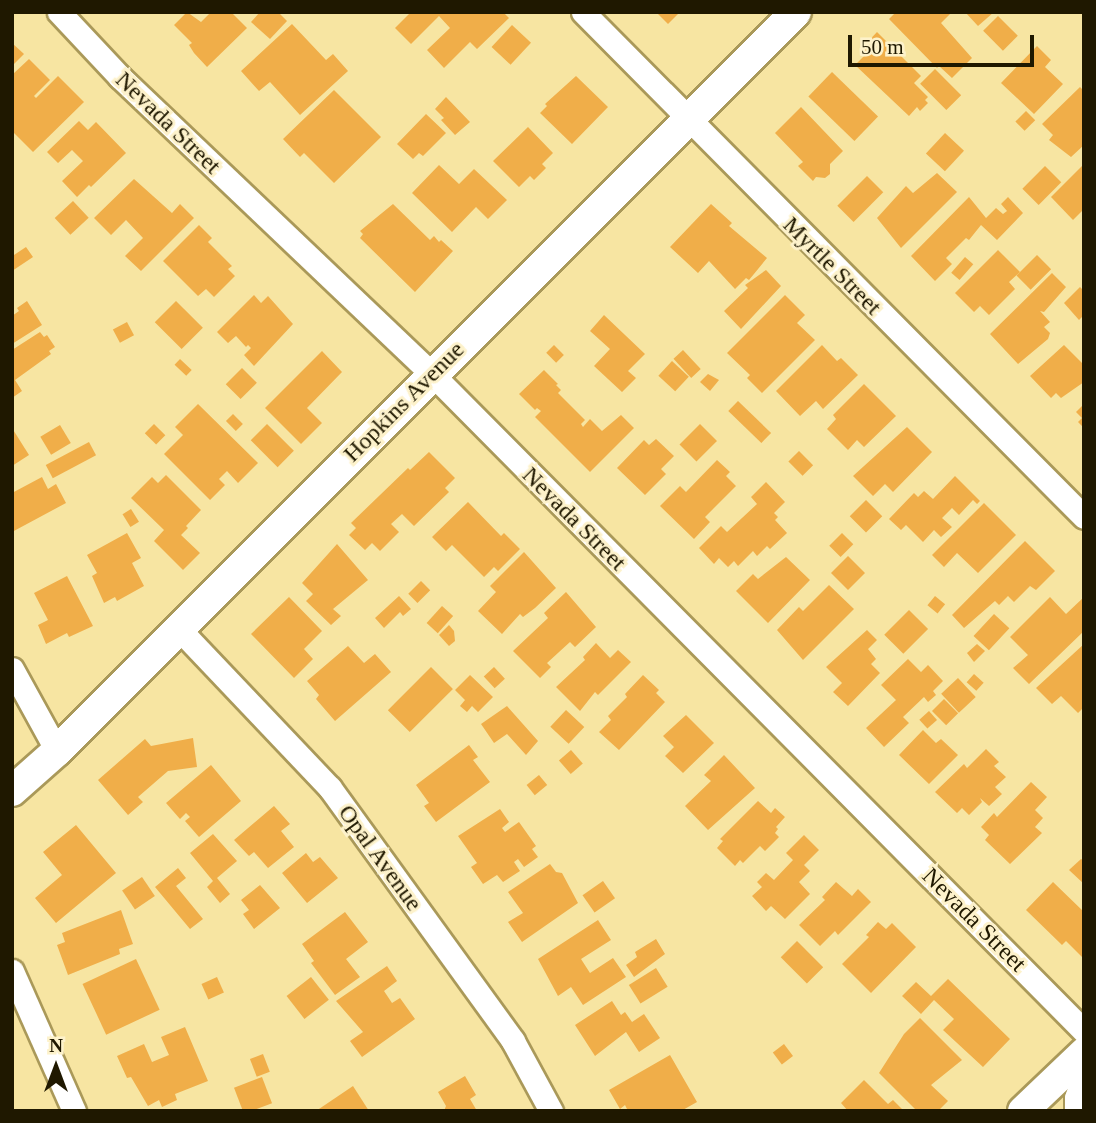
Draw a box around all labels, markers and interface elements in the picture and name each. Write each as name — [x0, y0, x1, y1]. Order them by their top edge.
scale bar — [851, 21, 1036, 65]
text: 50 m — [861, 35, 904, 59]
street label: Nevada Street — [109, 66, 227, 180]
street label: Myrtle Street — [777, 211, 887, 321]
street label: Hopkins Avenue — [337, 335, 471, 469]
street label: Nevada Street — [516, 461, 632, 577]
street label: Opal Avenue — [331, 799, 429, 917]
street label: Nevada Street — [916, 862, 1032, 978]
north arrow — [21, 1032, 91, 1102]
text: N — [49, 1035, 63, 1056]

